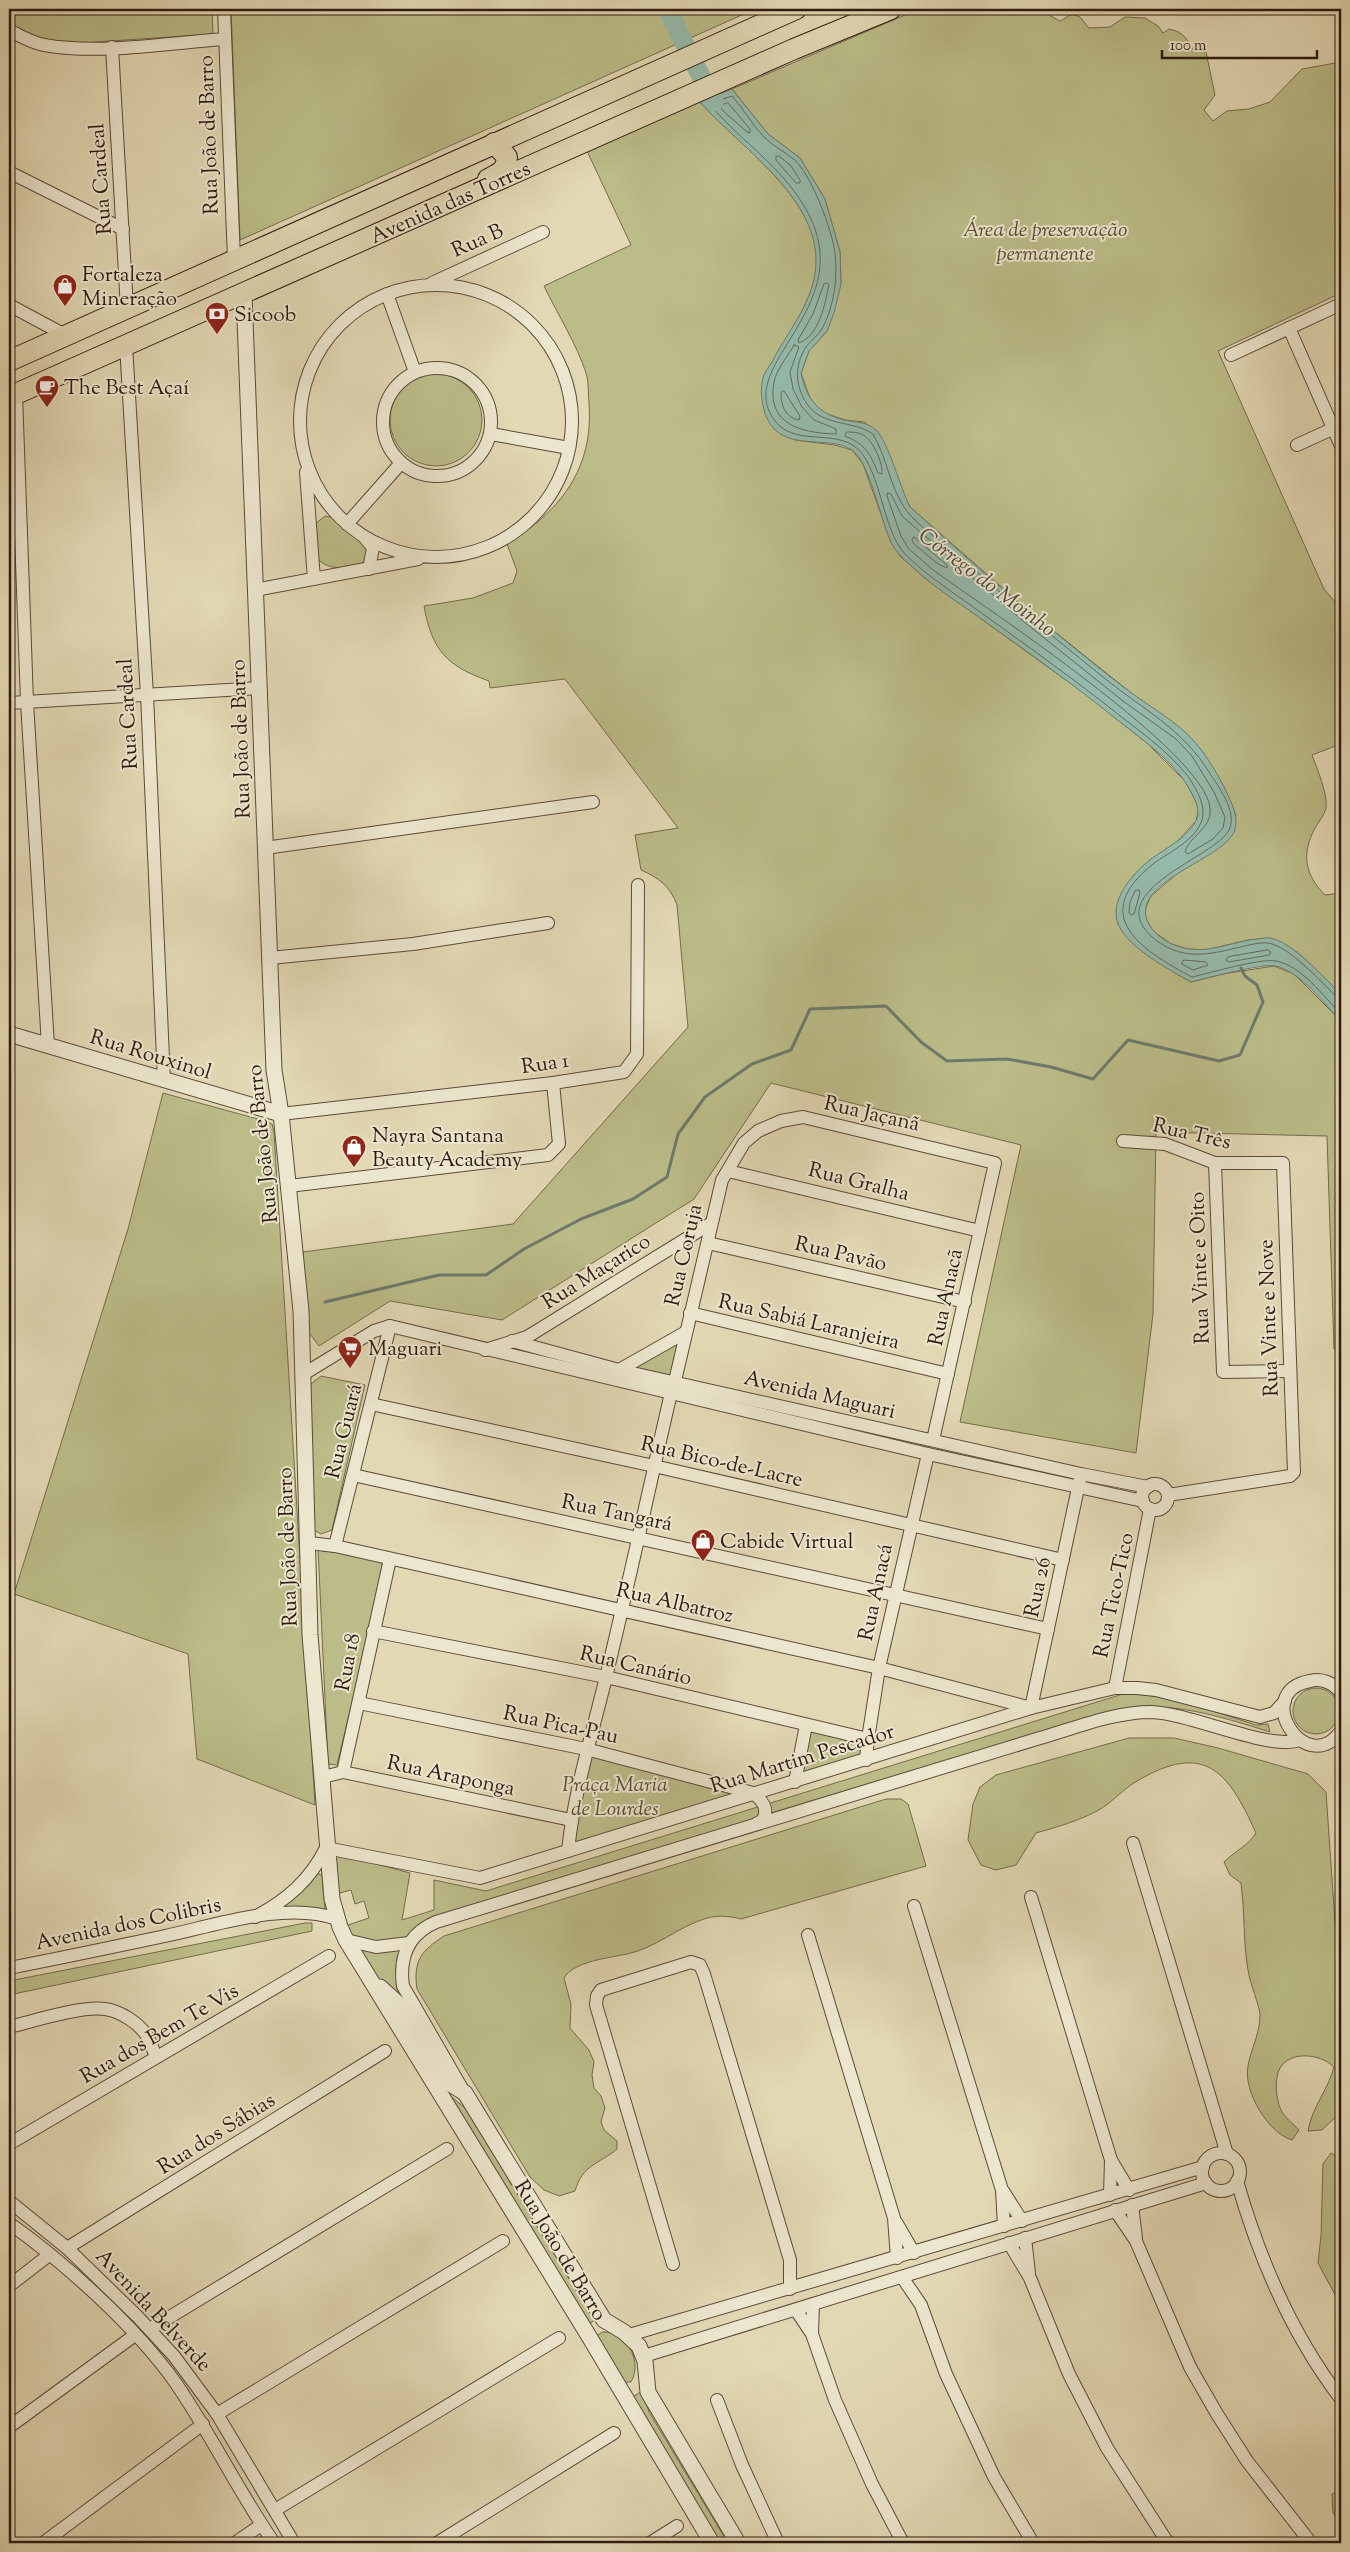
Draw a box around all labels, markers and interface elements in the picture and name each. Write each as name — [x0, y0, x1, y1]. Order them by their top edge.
scale bar — [1162, 28, 1318, 60]
text: 100 m — [1170, 36, 1207, 57]
street label: Rua João de Barro — [192, 55, 228, 215]
street label: Rua Cardeal — [83, 122, 121, 236]
street label: Avenida das Torres — [366, 155, 536, 253]
park label: Área de preservação permanente — [963, 216, 1127, 270]
street label: Rua B — [447, 217, 509, 267]
place label: Fortaleza Mineração — [82, 261, 177, 315]
shop icon: Fortaleza Mineração — [52, 273, 78, 307]
bank icon: Sicoob — [204, 301, 230, 335]
place label: Sicoob — [234, 301, 296, 331]
cafe icon: The Best Açaí — [34, 374, 60, 408]
place label: The Best Açaí — [64, 374, 189, 404]
water label: Córrego do Moinho — [911, 521, 1062, 646]
street label: Rua Cardeal — [111, 657, 147, 770]
street label: Rua João de Barro — [224, 659, 260, 819]
street label: Rua Rouxinol — [86, 1023, 215, 1089]
street label: Rua 1 — [519, 1047, 571, 1083]
street label: Rua João de Barro — [241, 1063, 287, 1225]
street label: Rua Jaçanã — [821, 1089, 923, 1141]
street label: Rua Três — [1149, 1111, 1234, 1159]
place label: Nayra Santana Beauty Academy — [372, 1122, 523, 1176]
shop icon: Nayra Santana Beauty Academy — [341, 1134, 367, 1168]
street label: Rua Gralha — [805, 1156, 913, 1210]
street label: Rua Vinte e Oito — [1183, 1191, 1219, 1345]
street label: Rua Coruja — [659, 1201, 711, 1310]
street label: Rua Maçarico — [537, 1227, 657, 1318]
street label: Rua Pavão — [792, 1230, 889, 1280]
street label: Rua Vinte e Nove — [1252, 1239, 1288, 1397]
street label: Rua Anacã — [922, 1246, 972, 1349]
street label: Rua Sabiá Laranjeira — [715, 1288, 902, 1358]
supermarket icon: Maguari — [337, 1335, 363, 1369]
place label: Maguari — [368, 1335, 442, 1365]
street label: Avenida Maguari — [741, 1364, 898, 1428]
street label: Rua Guará — [319, 1381, 371, 1482]
street label: Rua Bico-de-Lacre — [637, 1430, 806, 1496]
street label: Rua João de Barro — [271, 1467, 307, 1627]
street label: Rua Tangará — [558, 1488, 675, 1540]
shop icon: Cabide Virtual — [690, 1528, 716, 1562]
place label: Cabide Virtual — [720, 1528, 854, 1558]
street label: Rua Tico-Tico — [1087, 1530, 1143, 1661]
street label: Rua Anacá — [852, 1541, 902, 1644]
street label: Rua 26 — [1018, 1554, 1060, 1620]
street label: Rua Albatroz — [613, 1576, 736, 1632]
street label: Rua 18 — [329, 1631, 369, 1694]
street label: Rua Canário — [577, 1640, 694, 1694]
street label: Rua Pica-Pau — [500, 1699, 621, 1753]
street label: Rua Martim Pescador — [707, 1718, 898, 1802]
street label: Rua Araponga — [384, 1749, 518, 1805]
park label: Praça Maria de Lourdes — [562, 1771, 668, 1825]
street label: Avenida dos Colibris — [33, 1891, 224, 1959]
street label: Rua dos Bem Te Vis — [75, 1977, 245, 2092]
street label: Rua dos Sábias — [152, 2086, 282, 2183]
street label: Rua João de Barro — [505, 2175, 613, 2327]
street label: Avenida Belverde — [88, 2243, 218, 2380]

